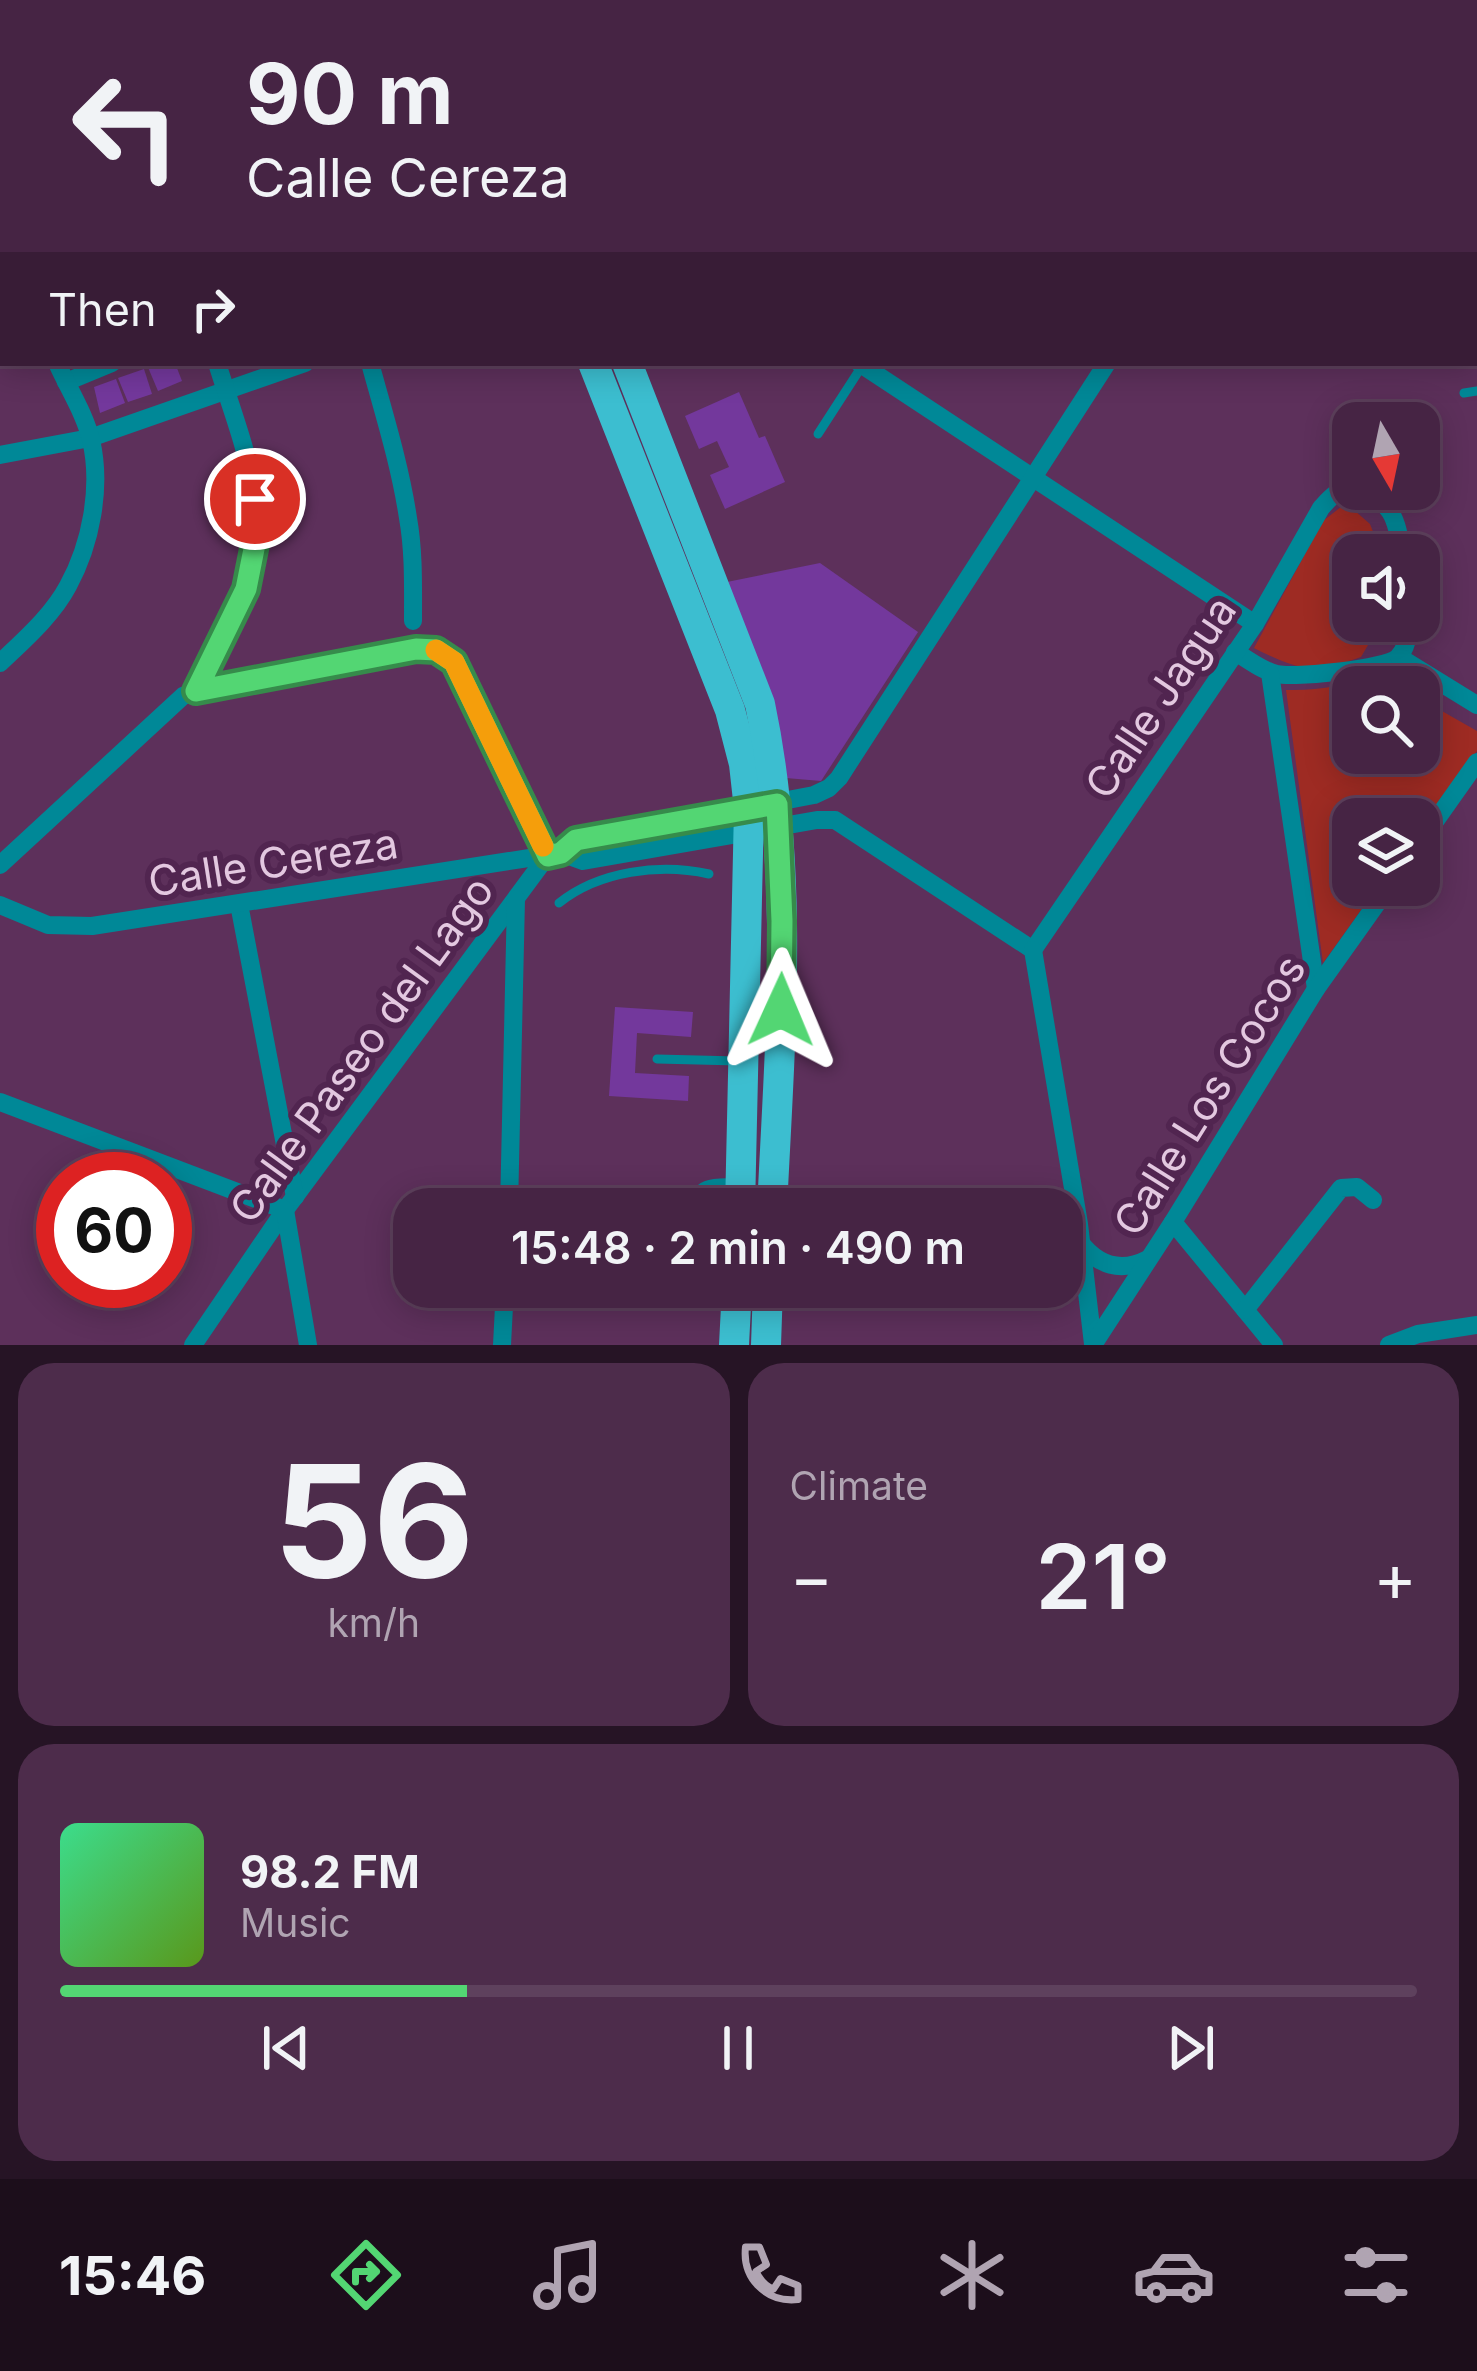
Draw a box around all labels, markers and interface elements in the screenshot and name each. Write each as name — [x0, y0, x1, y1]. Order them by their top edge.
text: 90 m — [246, 43, 454, 144]
icon: left — [48, 48, 204, 204]
text: Calle Cereza — [246, 145, 570, 210]
icon: right — [180, 276, 246, 342]
text: Then — [48, 282, 156, 337]
north arrow — [1332, 402, 1440, 510]
map controls — [1332, 402, 1440, 906]
pin — [204, 448, 306, 550]
icon: arrive — [222, 466, 288, 532]
button: sound — [1332, 534, 1440, 642]
street label: Calle Jagua — [1074, 586, 1246, 808]
button: search — [1332, 666, 1440, 774]
button: layers — [1332, 798, 1440, 906]
street label: Calle Cereza — [145, 817, 401, 907]
street label: Calle Paseo del Lago — [218, 866, 504, 1232]
street label: Calle Los Cocos — [1102, 945, 1316, 1245]
position arrow — [718, 947, 844, 1073]
speed limit sign: 60 — [36, 1152, 192, 1308]
text: 15:48 · 2 min · 490 m — [511, 1220, 965, 1275]
text: 56 — [273, 1426, 474, 1615]
text: Climate — [790, 1462, 928, 1509]
text: 21° — [1036, 1522, 1171, 1631]
text: − — [790, 1537, 833, 1617]
text: + — [1373, 1537, 1417, 1617]
text: km/h — [327, 1599, 420, 1646]
text: 98.2 FM — [240, 1844, 420, 1899]
text: Music — [240, 1899, 351, 1946]
icon: previous — [253, 2015, 319, 2081]
icon: pause — [705, 2015, 771, 2081]
icon: next — [1158, 2015, 1224, 2081]
icon: directions — [324, 2233, 408, 2317]
icon: music — [526, 2233, 610, 2317]
icon: phone — [728, 2233, 812, 2317]
icon: climate — [930, 2233, 1014, 2317]
icon: car — [1132, 2233, 1216, 2317]
icon: filters — [1334, 2233, 1418, 2317]
text: 15:46 — [59, 2243, 206, 2308]

